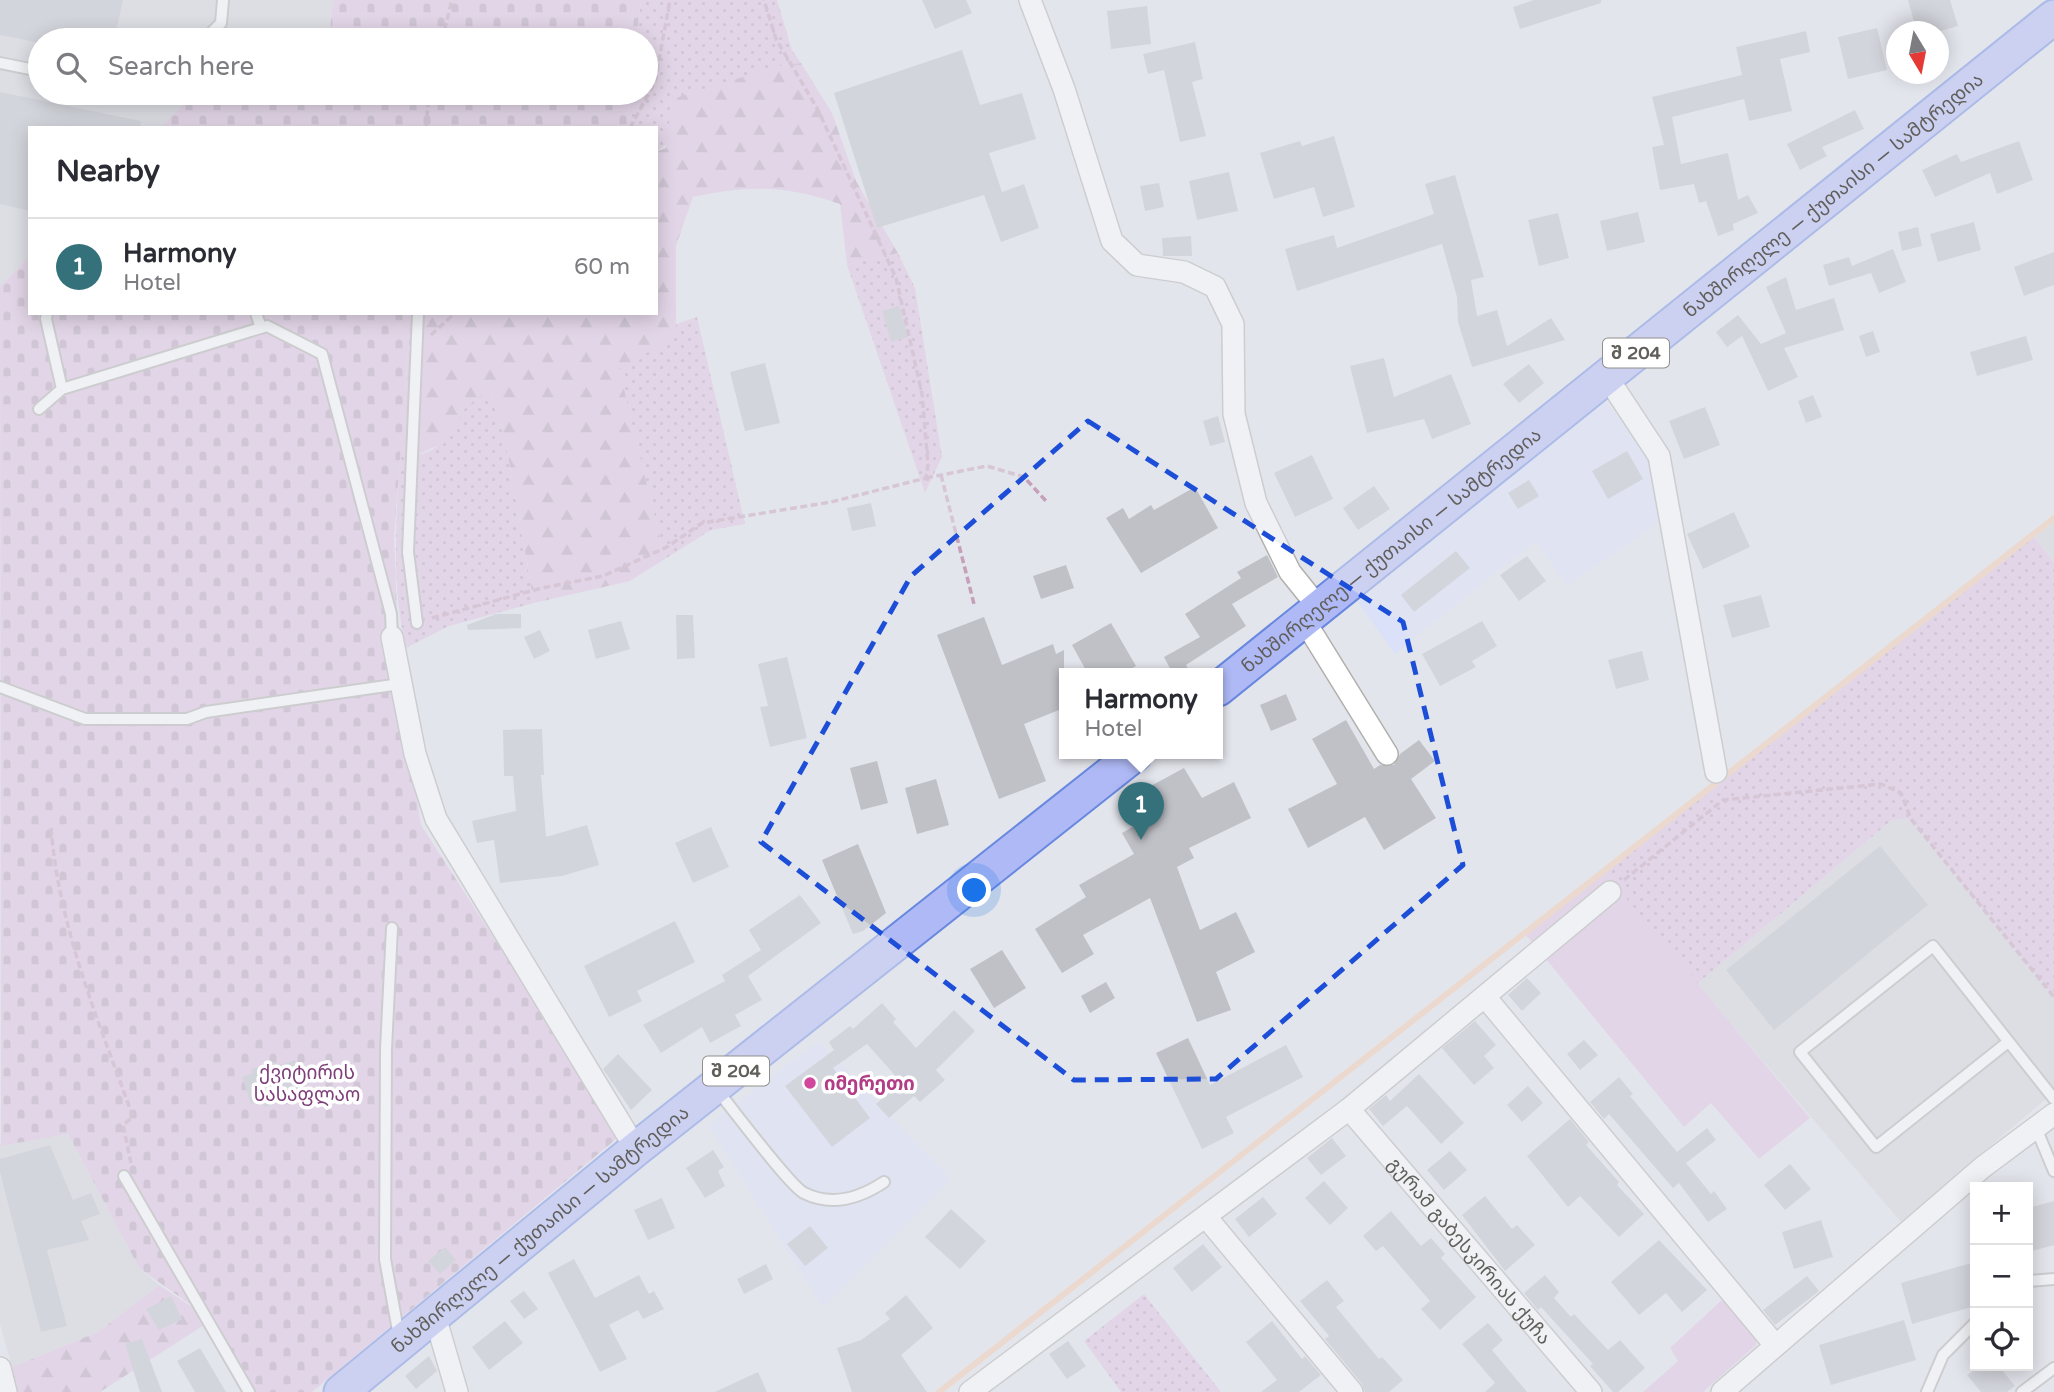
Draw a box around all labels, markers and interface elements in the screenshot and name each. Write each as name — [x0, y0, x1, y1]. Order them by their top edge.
north arrow — [1886, 21, 1949, 84]
search box — [28, 28, 658, 105]
icon: search — [52, 48, 90, 86]
text: Search here — [108, 51, 254, 82]
street label: ნახშირღელე — ქუთაისი — სამტრედია — [1679, 68, 1988, 322]
text: Nearby — [56, 153, 160, 190]
text: Harmony — [123, 238, 236, 269]
text: 1 — [72, 253, 86, 281]
text: 60 m — [574, 253, 630, 281]
text: Hotel — [123, 269, 181, 297]
road number: შ 204 — [1603, 338, 1669, 368]
street label: ნახშირღელე — ქუთაისი — სამტრედია — [1237, 424, 1546, 678]
popup — [1059, 668, 1223, 759]
text: Harmony — [1084, 684, 1198, 715]
text: Hotel — [1084, 715, 1143, 743]
pin: 1 — [1118, 782, 1164, 840]
your location — [957, 873, 991, 907]
road number: შ 204 — [703, 1056, 769, 1086]
park label: ქვიტირის სასაფლაო — [254, 1062, 360, 1107]
place label: იმერეთი — [824, 1073, 915, 1095]
marker: იმერეთი — [802, 1075, 818, 1091]
street label: ნახშირღელე — ქუთაისი — სამტრედია — [387, 1102, 694, 1358]
street label: გურამ გაბესკირიას ქუჩა — [1383, 1153, 1555, 1349]
map controls — [1970, 1182, 2033, 1371]
button: + — [1970, 1182, 2033, 1245]
button: − — [1970, 1245, 2033, 1308]
button: locate — [1970, 1308, 2033, 1371]

